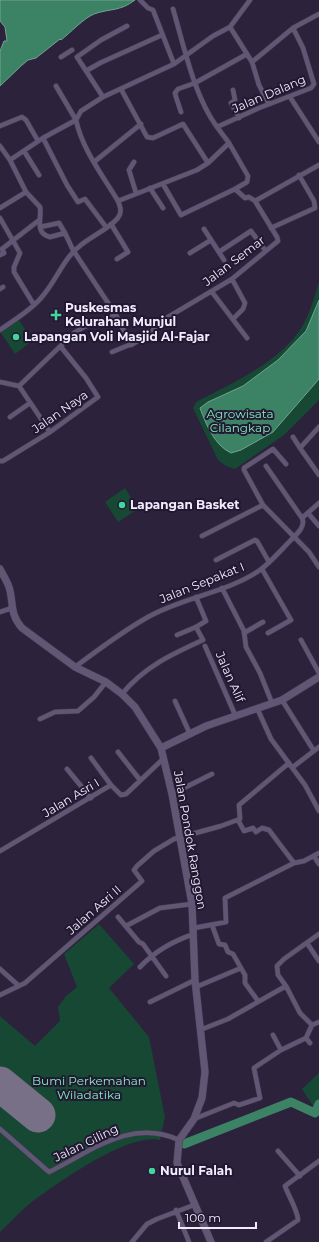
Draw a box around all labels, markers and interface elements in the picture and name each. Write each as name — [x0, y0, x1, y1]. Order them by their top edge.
street label: Jalan Dalang — [229, 71, 308, 116]
street label: Jalan Semar — [199, 232, 268, 289]
place label: Puskesmas Kelurahan Munjul — [65, 300, 176, 329]
marker: Puskesmas Kelurahan Munjul — [50, 309, 62, 321]
place label: Lapangan Voli Masjid Al-Fajar — [24, 329, 210, 344]
marker: Lapangan Voli Masjid Al-Fajar — [11, 332, 21, 342]
street label: Jalan Naya — [28, 387, 90, 437]
park label: Agrowisata Cilangkap — [206, 406, 274, 435]
place label: Lapangan Basket — [130, 497, 240, 512]
marker: Lapangan Basket — [117, 500, 127, 510]
street label: Jalan Sepakat I — [156, 559, 246, 607]
street label: Jalan Alif — [212, 648, 249, 705]
street label: Jalan Pondok Ranggon — [171, 768, 210, 910]
street label: Jalan Asri I — [39, 775, 102, 821]
street label: Jalan Asri II — [63, 882, 124, 938]
park label: Bumi Perkemahan Wiladatika — [32, 1073, 146, 1102]
street label: Jalan Giling — [50, 1120, 121, 1165]
place label: Nurul Falah — [160, 1163, 233, 1178]
marker: Nurul Falah — [147, 1166, 157, 1176]
scale bar — [179, 1204, 256, 1230]
text: 100 m — [185, 1210, 221, 1225]

